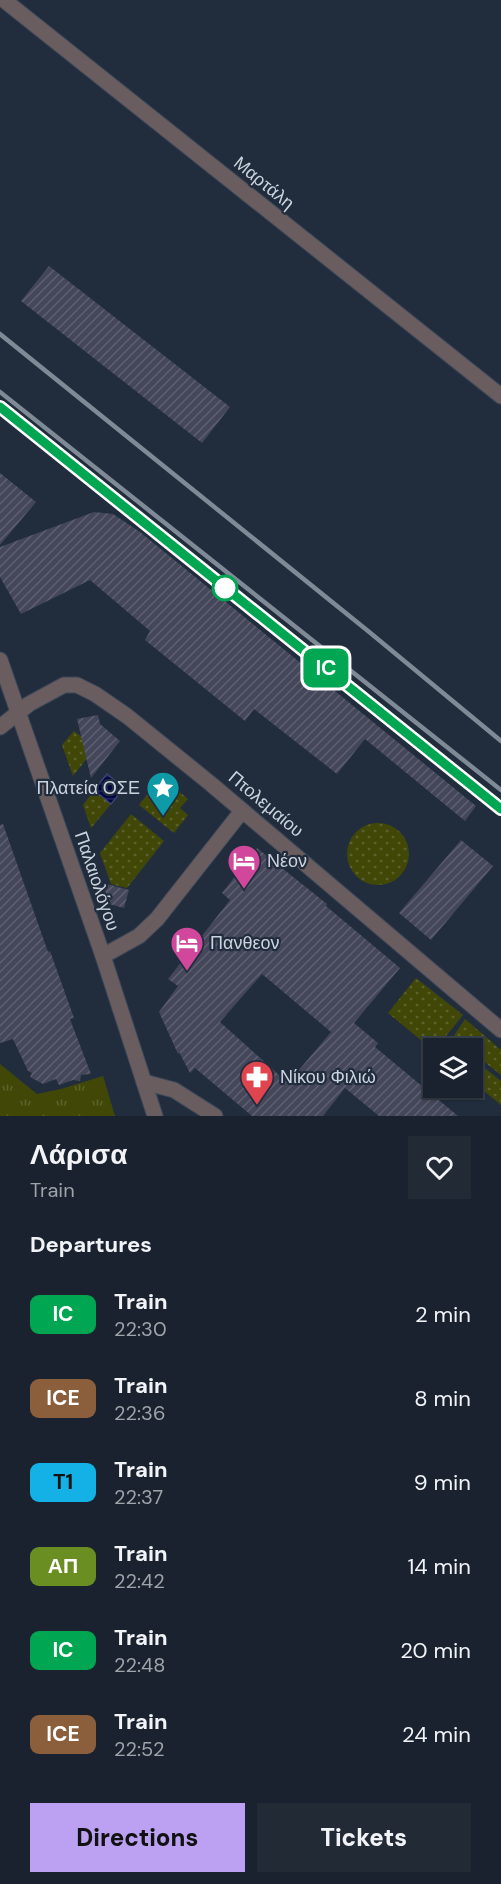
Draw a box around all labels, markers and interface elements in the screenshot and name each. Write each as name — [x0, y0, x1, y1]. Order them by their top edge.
street label: Μαρτάλη — [229, 151, 299, 215]
unlabelled marker — [212, 575, 238, 601]
line badge: IC — [299, 648, 353, 688]
text: IC — [315, 654, 337, 682]
street label: Πτολεμαίου — [223, 766, 309, 842]
place icon: Πλατεία ΟΣΕ — [145, 770, 181, 817]
place label: Πλατεία ΟΣΕ — [36, 776, 140, 800]
street label: Παλαιολόγου — [69, 828, 125, 934]
hotel icon: Νέον — [226, 843, 262, 890]
place label: Νέον — [267, 849, 307, 873]
hotel icon: Πανθεον — [169, 925, 205, 972]
place label: Πανθεον — [210, 931, 279, 955]
map controls — [423, 1038, 483, 1098]
button: layers — [423, 1038, 483, 1098]
pharmacy icon: Νίκου Φιλιώ — [239, 1059, 275, 1106]
place label: Νίκου Φιλιώ — [280, 1065, 376, 1089]
text: Λάρισα — [30, 1136, 127, 1173]
button: heart — [408, 1136, 471, 1199]
text: Train — [30, 1177, 75, 1203]
text: Departures — [30, 1230, 152, 1259]
text: Train — [114, 1287, 168, 1316]
text: IC — [52, 1300, 74, 1328]
text: 2 min — [415, 1300, 471, 1329]
text: 22:30 — [114, 1316, 167, 1342]
text: Train — [114, 1371, 168, 1400]
text: ICE — [46, 1384, 80, 1412]
text: 8 min — [414, 1384, 471, 1413]
text: 22:36 — [114, 1400, 165, 1426]
text: Train — [114, 1455, 168, 1484]
text: T1 — [53, 1468, 73, 1496]
text: 9 min — [414, 1468, 471, 1497]
text: 22:37 — [114, 1484, 163, 1510]
text: Train — [114, 1539, 168, 1568]
text: ΑΠ — [48, 1552, 78, 1580]
text: 14 min — [407, 1552, 471, 1581]
text: 22:42 — [114, 1568, 165, 1594]
text: Train — [114, 1623, 168, 1652]
text: IC — [52, 1636, 74, 1664]
text: 20 min — [400, 1636, 471, 1665]
text: 22:48 — [114, 1652, 165, 1678]
text: Train — [114, 1707, 168, 1736]
text: ICE — [46, 1720, 80, 1748]
text: 24 min — [402, 1720, 471, 1749]
text: 22:52 — [114, 1736, 164, 1762]
button: Directions — [30, 1803, 245, 1872]
button: Tickets — [257, 1803, 471, 1872]

